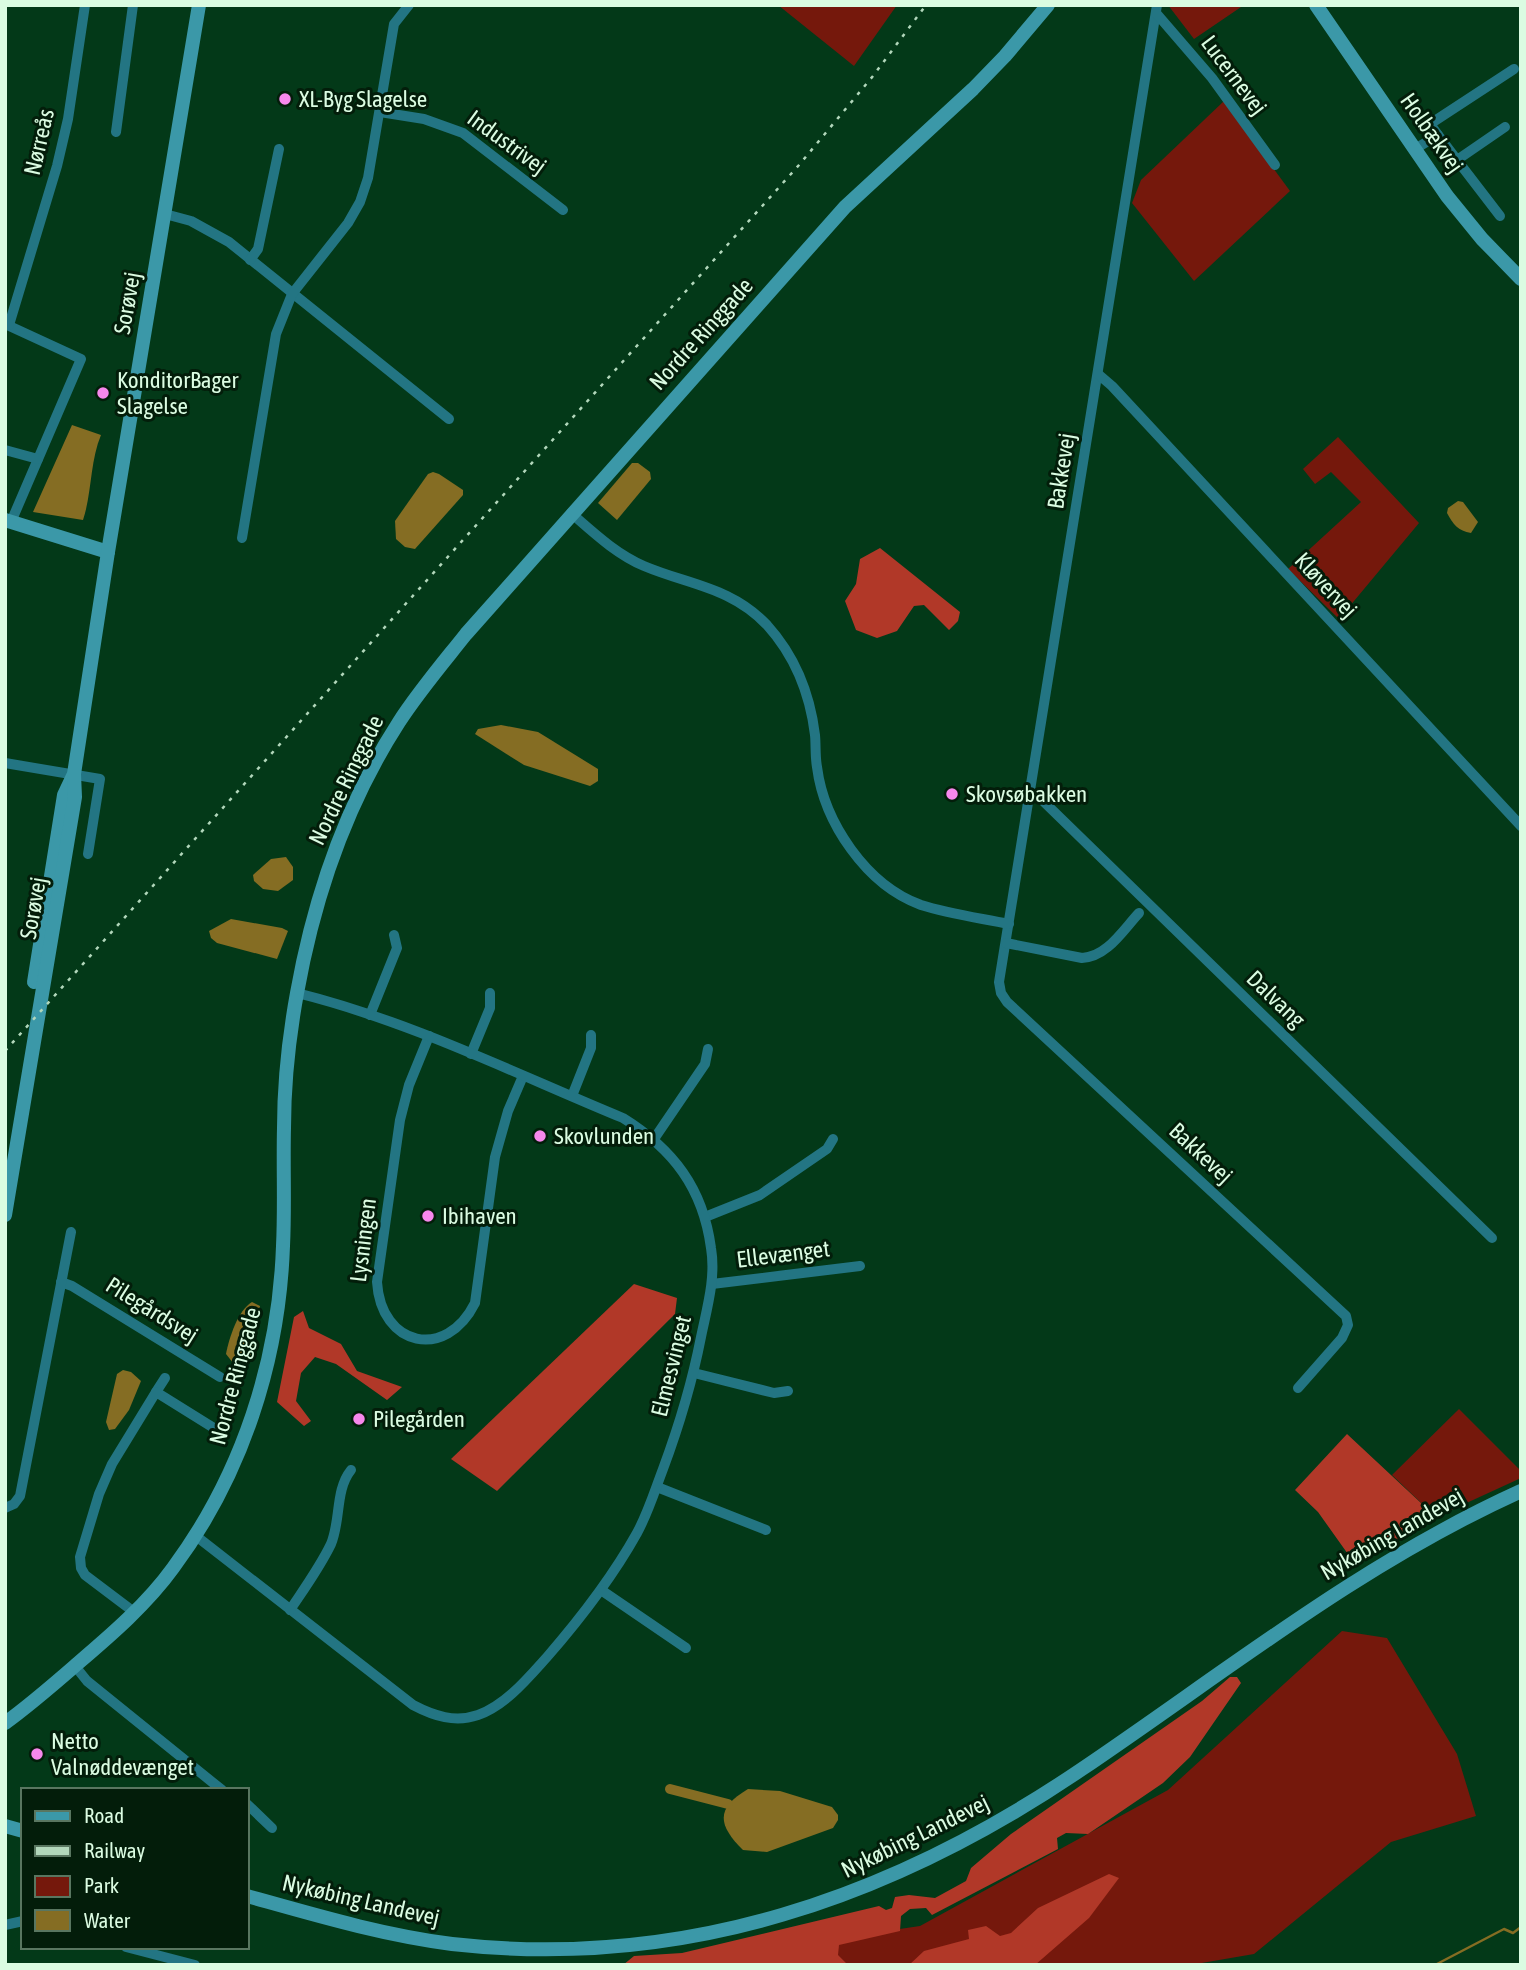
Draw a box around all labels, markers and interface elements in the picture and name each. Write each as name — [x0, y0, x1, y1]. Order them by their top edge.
street label: Lucernevej — [1196, 30, 1272, 120]
place label: XL-Byg Slagelse — [299, 86, 427, 112]
street label: Holbækvej — [1395, 88, 1469, 178]
marker: XL-Byg Slagelse — [277, 91, 293, 107]
street label: Industrivej — [463, 105, 551, 179]
street label: Nørreås — [19, 106, 59, 178]
street label: Sorøvej — [109, 270, 145, 336]
street label: Nordre Ringgade — [644, 273, 758, 395]
place label: KonditorBager Slagelse — [117, 367, 239, 419]
marker: KonditorBager Slagelse — [95, 385, 111, 401]
street label: Bakkevej — [1042, 431, 1080, 511]
street label: Kløvervej — [1289, 547, 1363, 623]
street label: Nordre Ringgade — [303, 711, 389, 849]
place label: Skovsøbakken — [966, 781, 1087, 807]
marker: Skovsøbakken — [944, 786, 960, 802]
street label: Sorøvej — [15, 875, 51, 941]
street label: Dalvang — [1242, 965, 1310, 1033]
street label: Bakkevej — [1164, 1117, 1238, 1189]
place label: Skovlunden — [554, 1123, 654, 1149]
marker: Skovlunden — [532, 1128, 548, 1144]
street label: Lysningen — [345, 1197, 381, 1283]
place label: Ibihaven — [442, 1203, 517, 1229]
marker: Ibihaven — [420, 1208, 436, 1224]
street label: Ellevænget — [735, 1235, 831, 1273]
street label: Pilegårdsvej — [101, 1272, 203, 1348]
street label: Nordre Ringgade — [204, 1304, 266, 1448]
street label: Elmesvinget — [646, 1313, 696, 1419]
place label: Pilegården — [373, 1406, 465, 1432]
marker: Pilegården — [351, 1411, 367, 1427]
street label: Nykøbing Landevej — [1316, 1483, 1468, 1585]
place label: Netto Valnøddevænget — [51, 1728, 194, 1780]
marker: Netto Valnøddevænget — [29, 1746, 45, 1762]
legend — [21, 1788, 248, 1949]
street label: Nykøbing Landevej — [837, 1789, 993, 1883]
text: Road — [84, 1803, 124, 1827]
text: Railway — [84, 1838, 146, 1862]
street label: Nykøbing Landevej — [280, 1869, 442, 1931]
text: Park — [84, 1873, 119, 1897]
text: Water — [84, 1908, 131, 1932]

